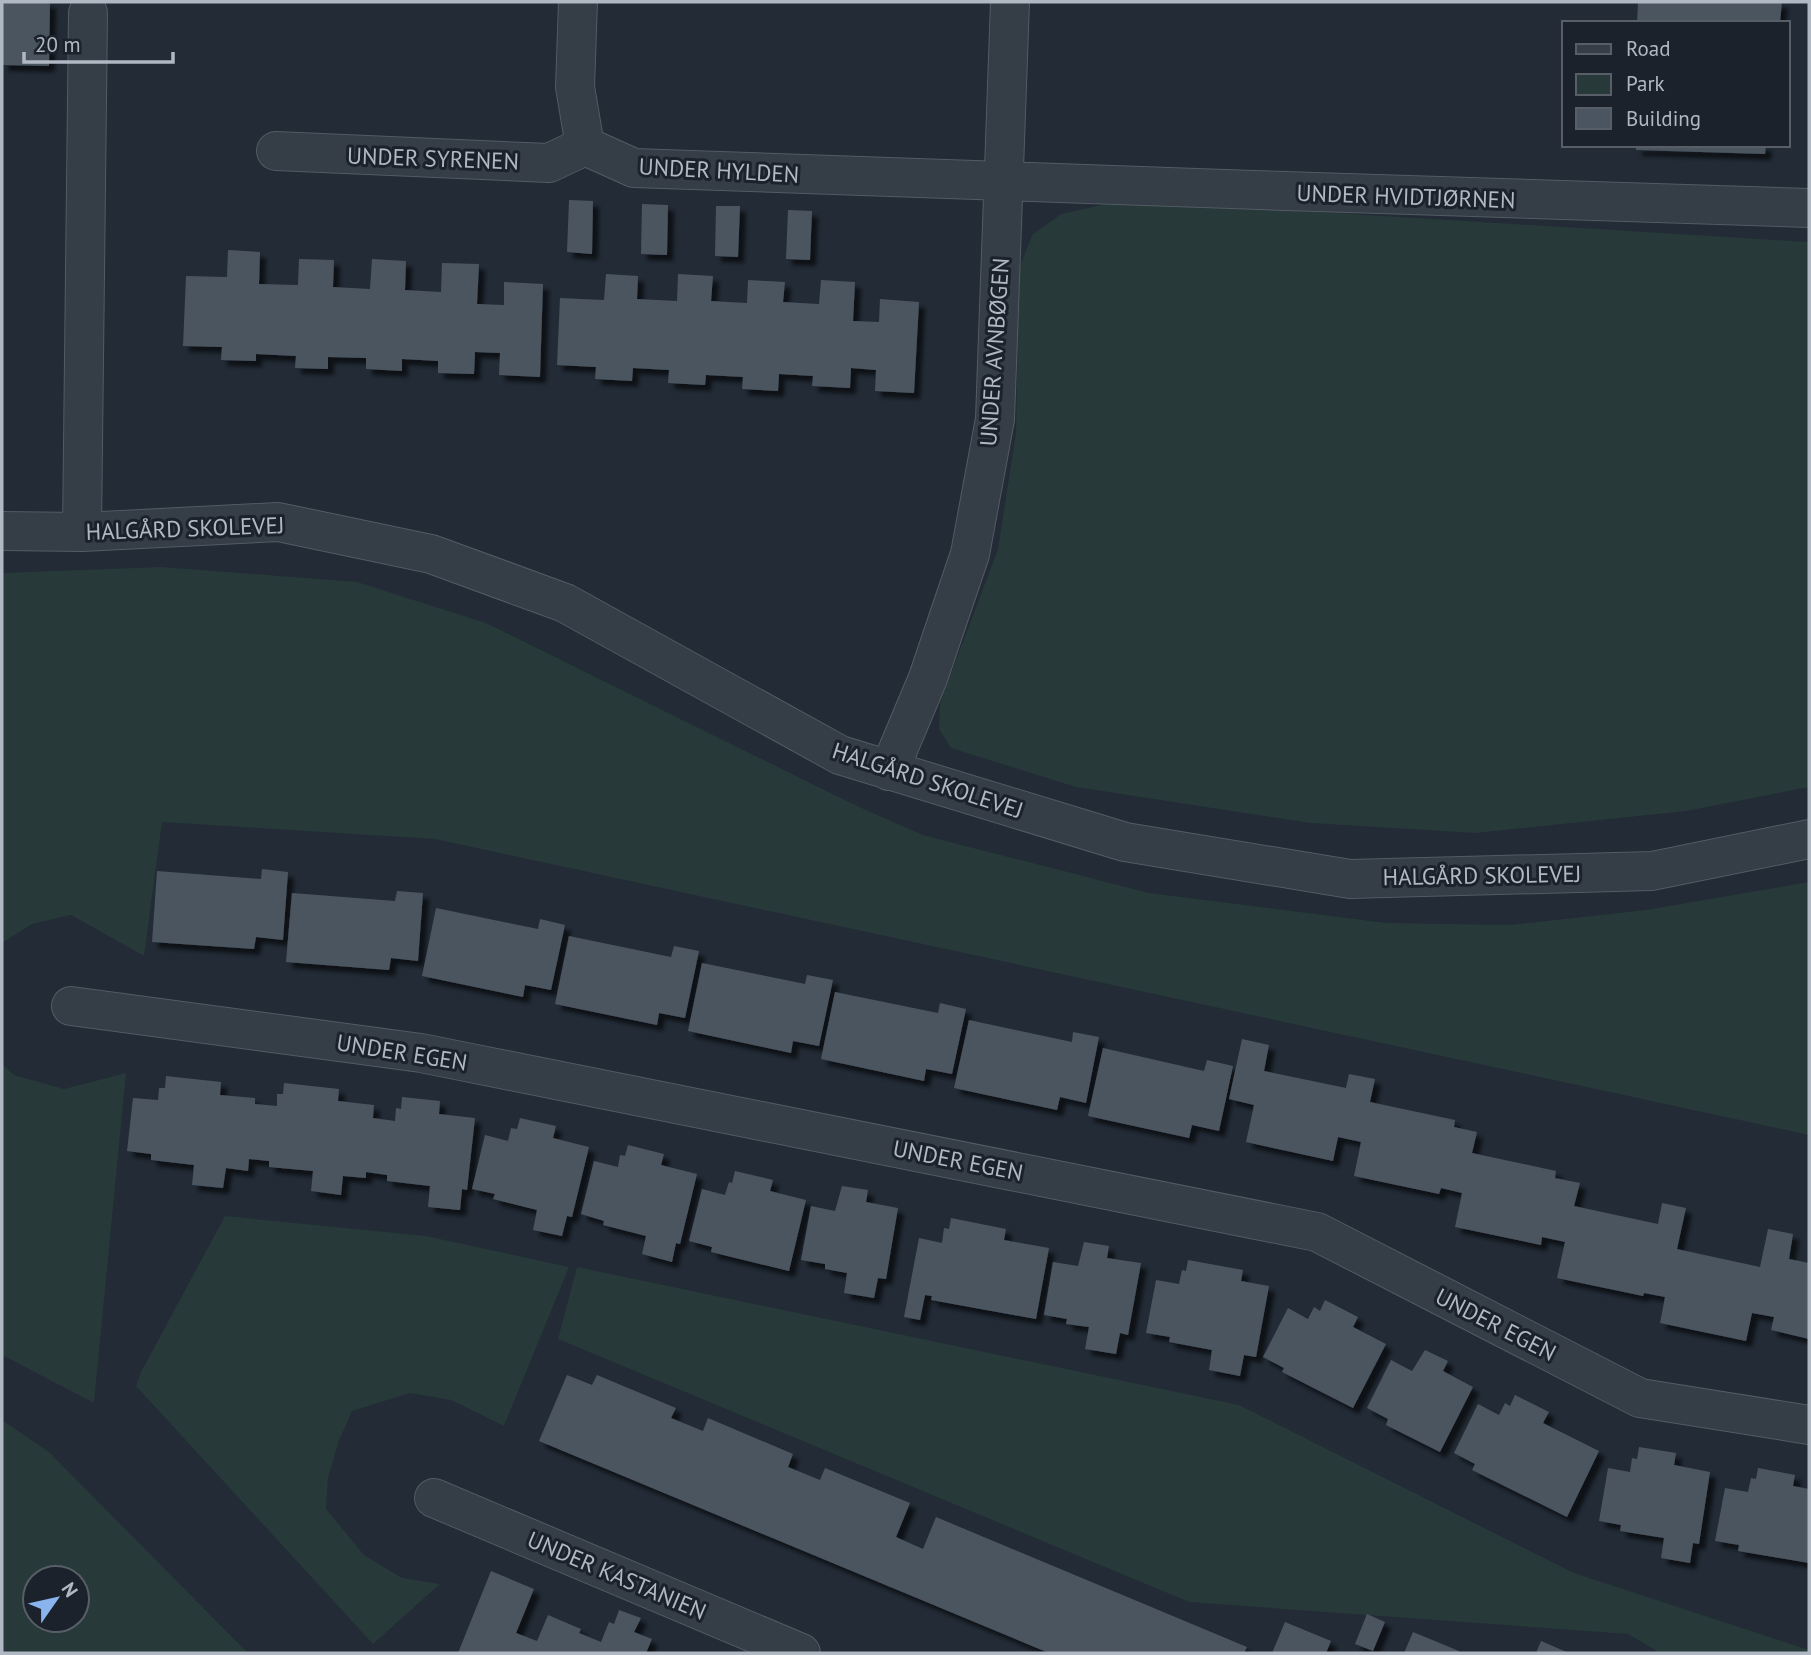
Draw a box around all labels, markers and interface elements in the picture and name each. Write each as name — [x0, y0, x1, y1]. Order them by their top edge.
scale bar — [24, 21, 173, 65]
legend — [1562, 21, 1790, 147]
text: 20 m — [35, 31, 81, 58]
text: Road — [1626, 35, 1670, 62]
text: Park — [1626, 70, 1665, 97]
text: Building — [1626, 105, 1701, 132]
street label: UNDER SYRENEN — [347, 141, 519, 175]
street label: UNDER HYLDEN — [638, 151, 800, 189]
street label: UNDER HVIDTJØRNEN — [1296, 178, 1516, 214]
street label: UNDER AVNBØGEN — [973, 257, 1015, 447]
street label: HALGÅRD SKOLEVEJ — [85, 510, 285, 546]
street label: HALGÅRD SKOLEVEJ — [829, 735, 1027, 825]
street label: HALGÅRD SKOLEVEJ — [1382, 859, 1582, 891]
street label: UNDER EGEN — [335, 1027, 469, 1077]
street label: UNDER EGEN — [890, 1133, 1026, 1187]
street label: UNDER EGEN — [1431, 1281, 1561, 1367]
street label: UNDER KASTANIEN — [523, 1524, 711, 1626]
north arrow — [21, 1564, 91, 1634]
text: N — [57, 1578, 84, 1601]

